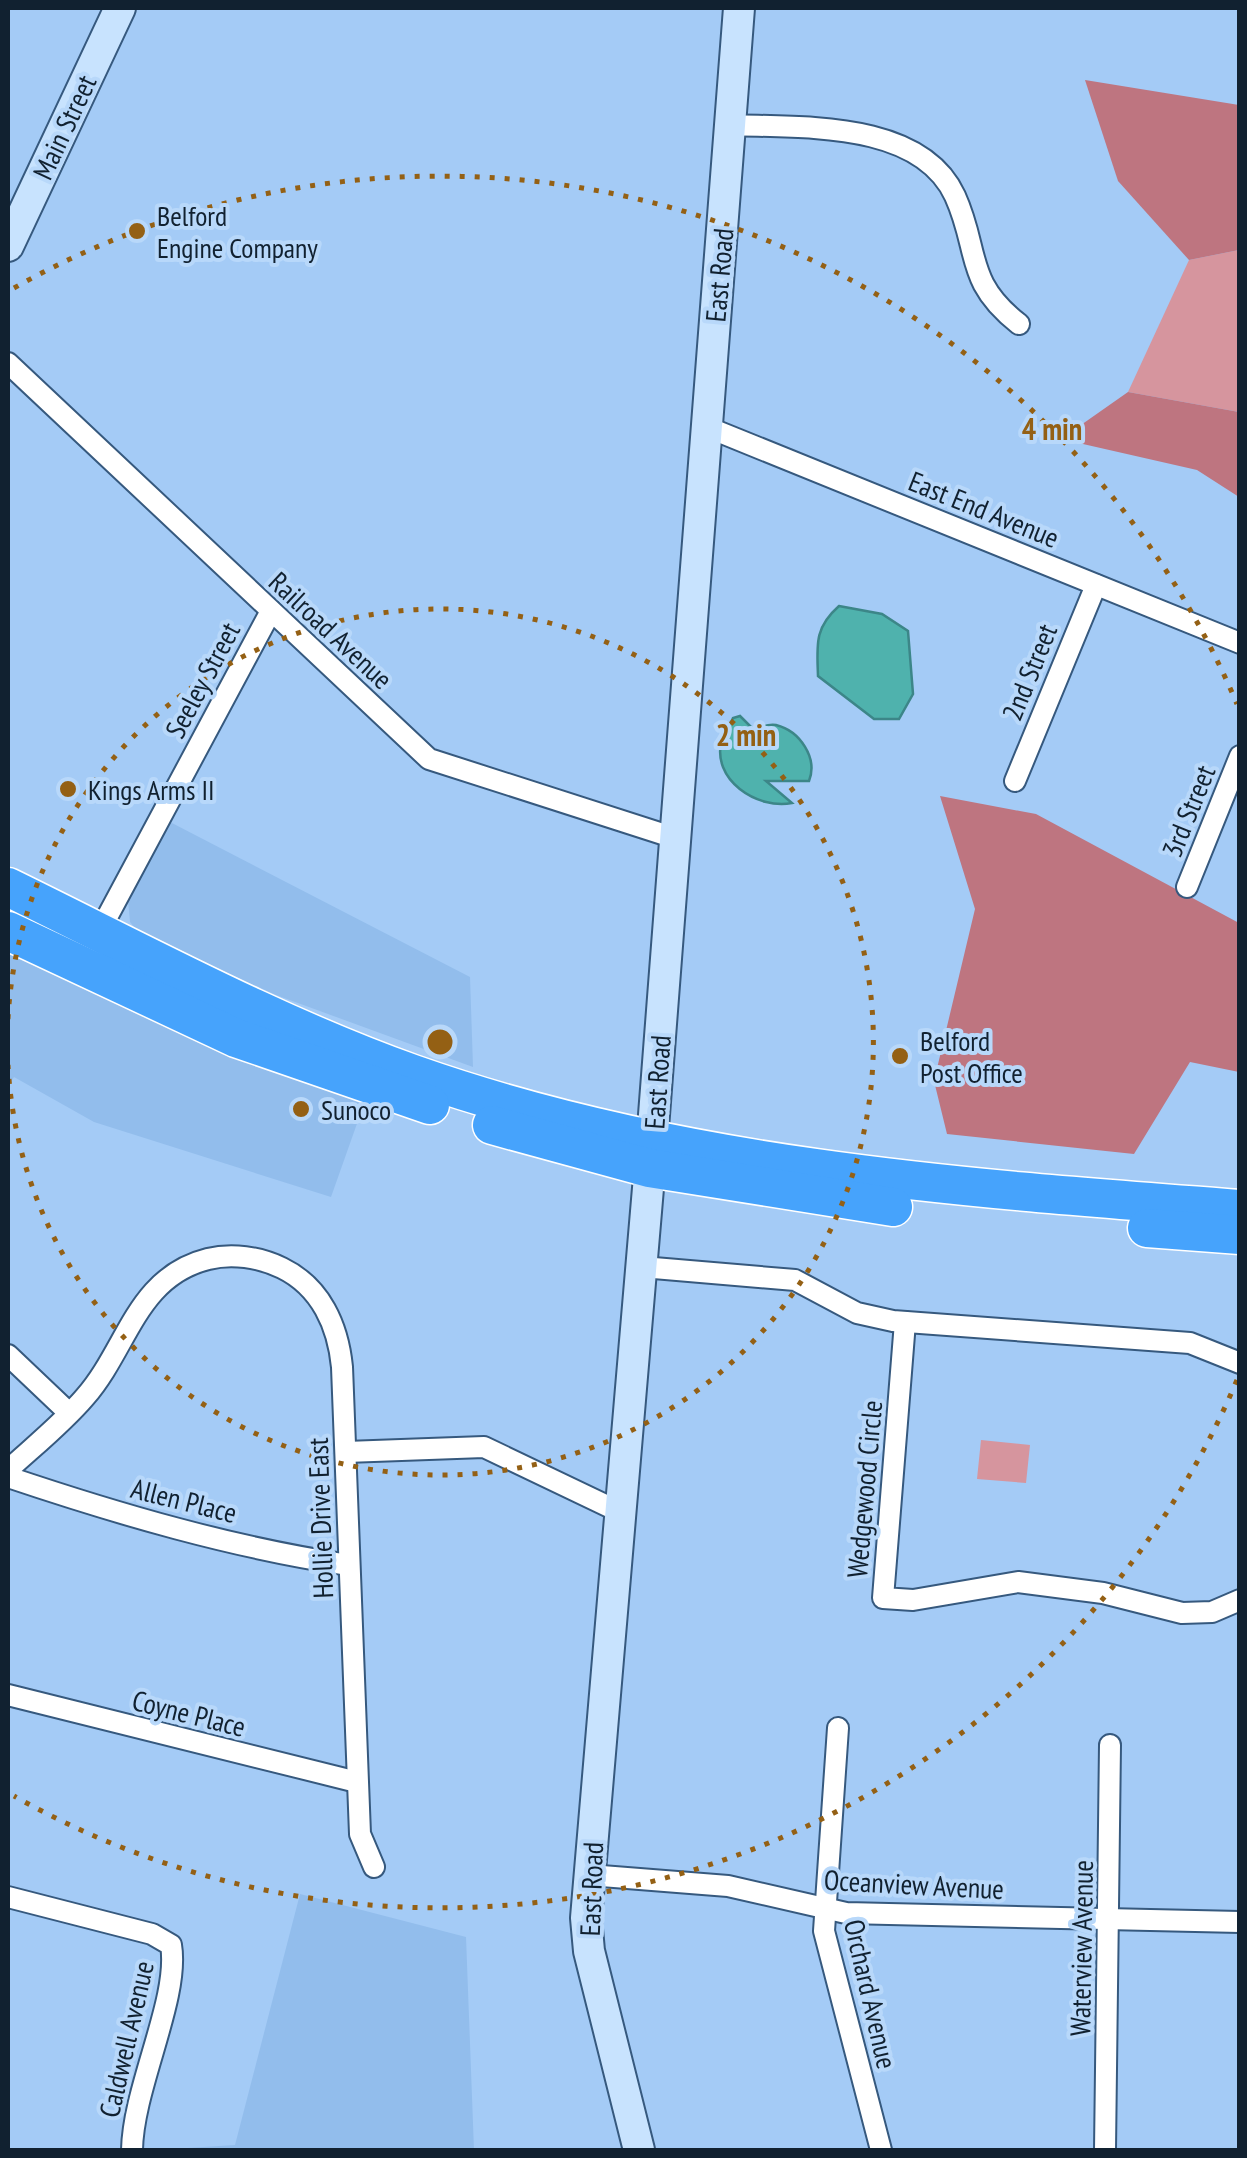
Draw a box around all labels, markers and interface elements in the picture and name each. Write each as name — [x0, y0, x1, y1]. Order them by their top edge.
street label: Main Street — [24, 68, 104, 185]
place label: Belford Engine Company — [157, 197, 318, 266]
marker: Belford Engine Company — [126, 220, 148, 242]
street label: East Road — [696, 227, 742, 323]
text: 4 min — [1022, 409, 1082, 448]
street label: East End Avenue — [903, 462, 1065, 556]
street label: Railroad Avenue — [261, 563, 401, 697]
street label: Seeley Street — [156, 615, 248, 744]
street label: 2nd Street — [993, 618, 1065, 726]
text: 2 min — [716, 715, 776, 754]
street label: 3rd Street — [1153, 759, 1223, 863]
place label: Kings Arms II — [88, 771, 215, 808]
marker: Kings Arms II — [57, 778, 79, 800]
place label: Belford Post Office — [920, 1022, 1023, 1091]
centre of rings — [422, 1024, 458, 1060]
street label: East Road — [635, 1034, 679, 1130]
marker: Belford Post Office — [889, 1045, 911, 1067]
place label: Sunoco — [321, 1091, 391, 1128]
marker: Sunoco — [290, 1098, 312, 1120]
street label: Wedgewood Circle — [838, 1399, 890, 1579]
street label: Hollie Drive East — [299, 1437, 341, 1599]
street label: Allen Place — [127, 1469, 241, 1531]
street label: Coyne Place — [128, 1681, 250, 1745]
street label: East Road — [571, 1841, 611, 1937]
street label: Waterview Avenue — [1061, 1860, 1101, 2036]
street label: Oceanview Avenue — [823, 1861, 1005, 1907]
street label: Orchard Avenue — [836, 1916, 906, 2072]
street label: Caldwell Avenue — [90, 1957, 162, 2121]

